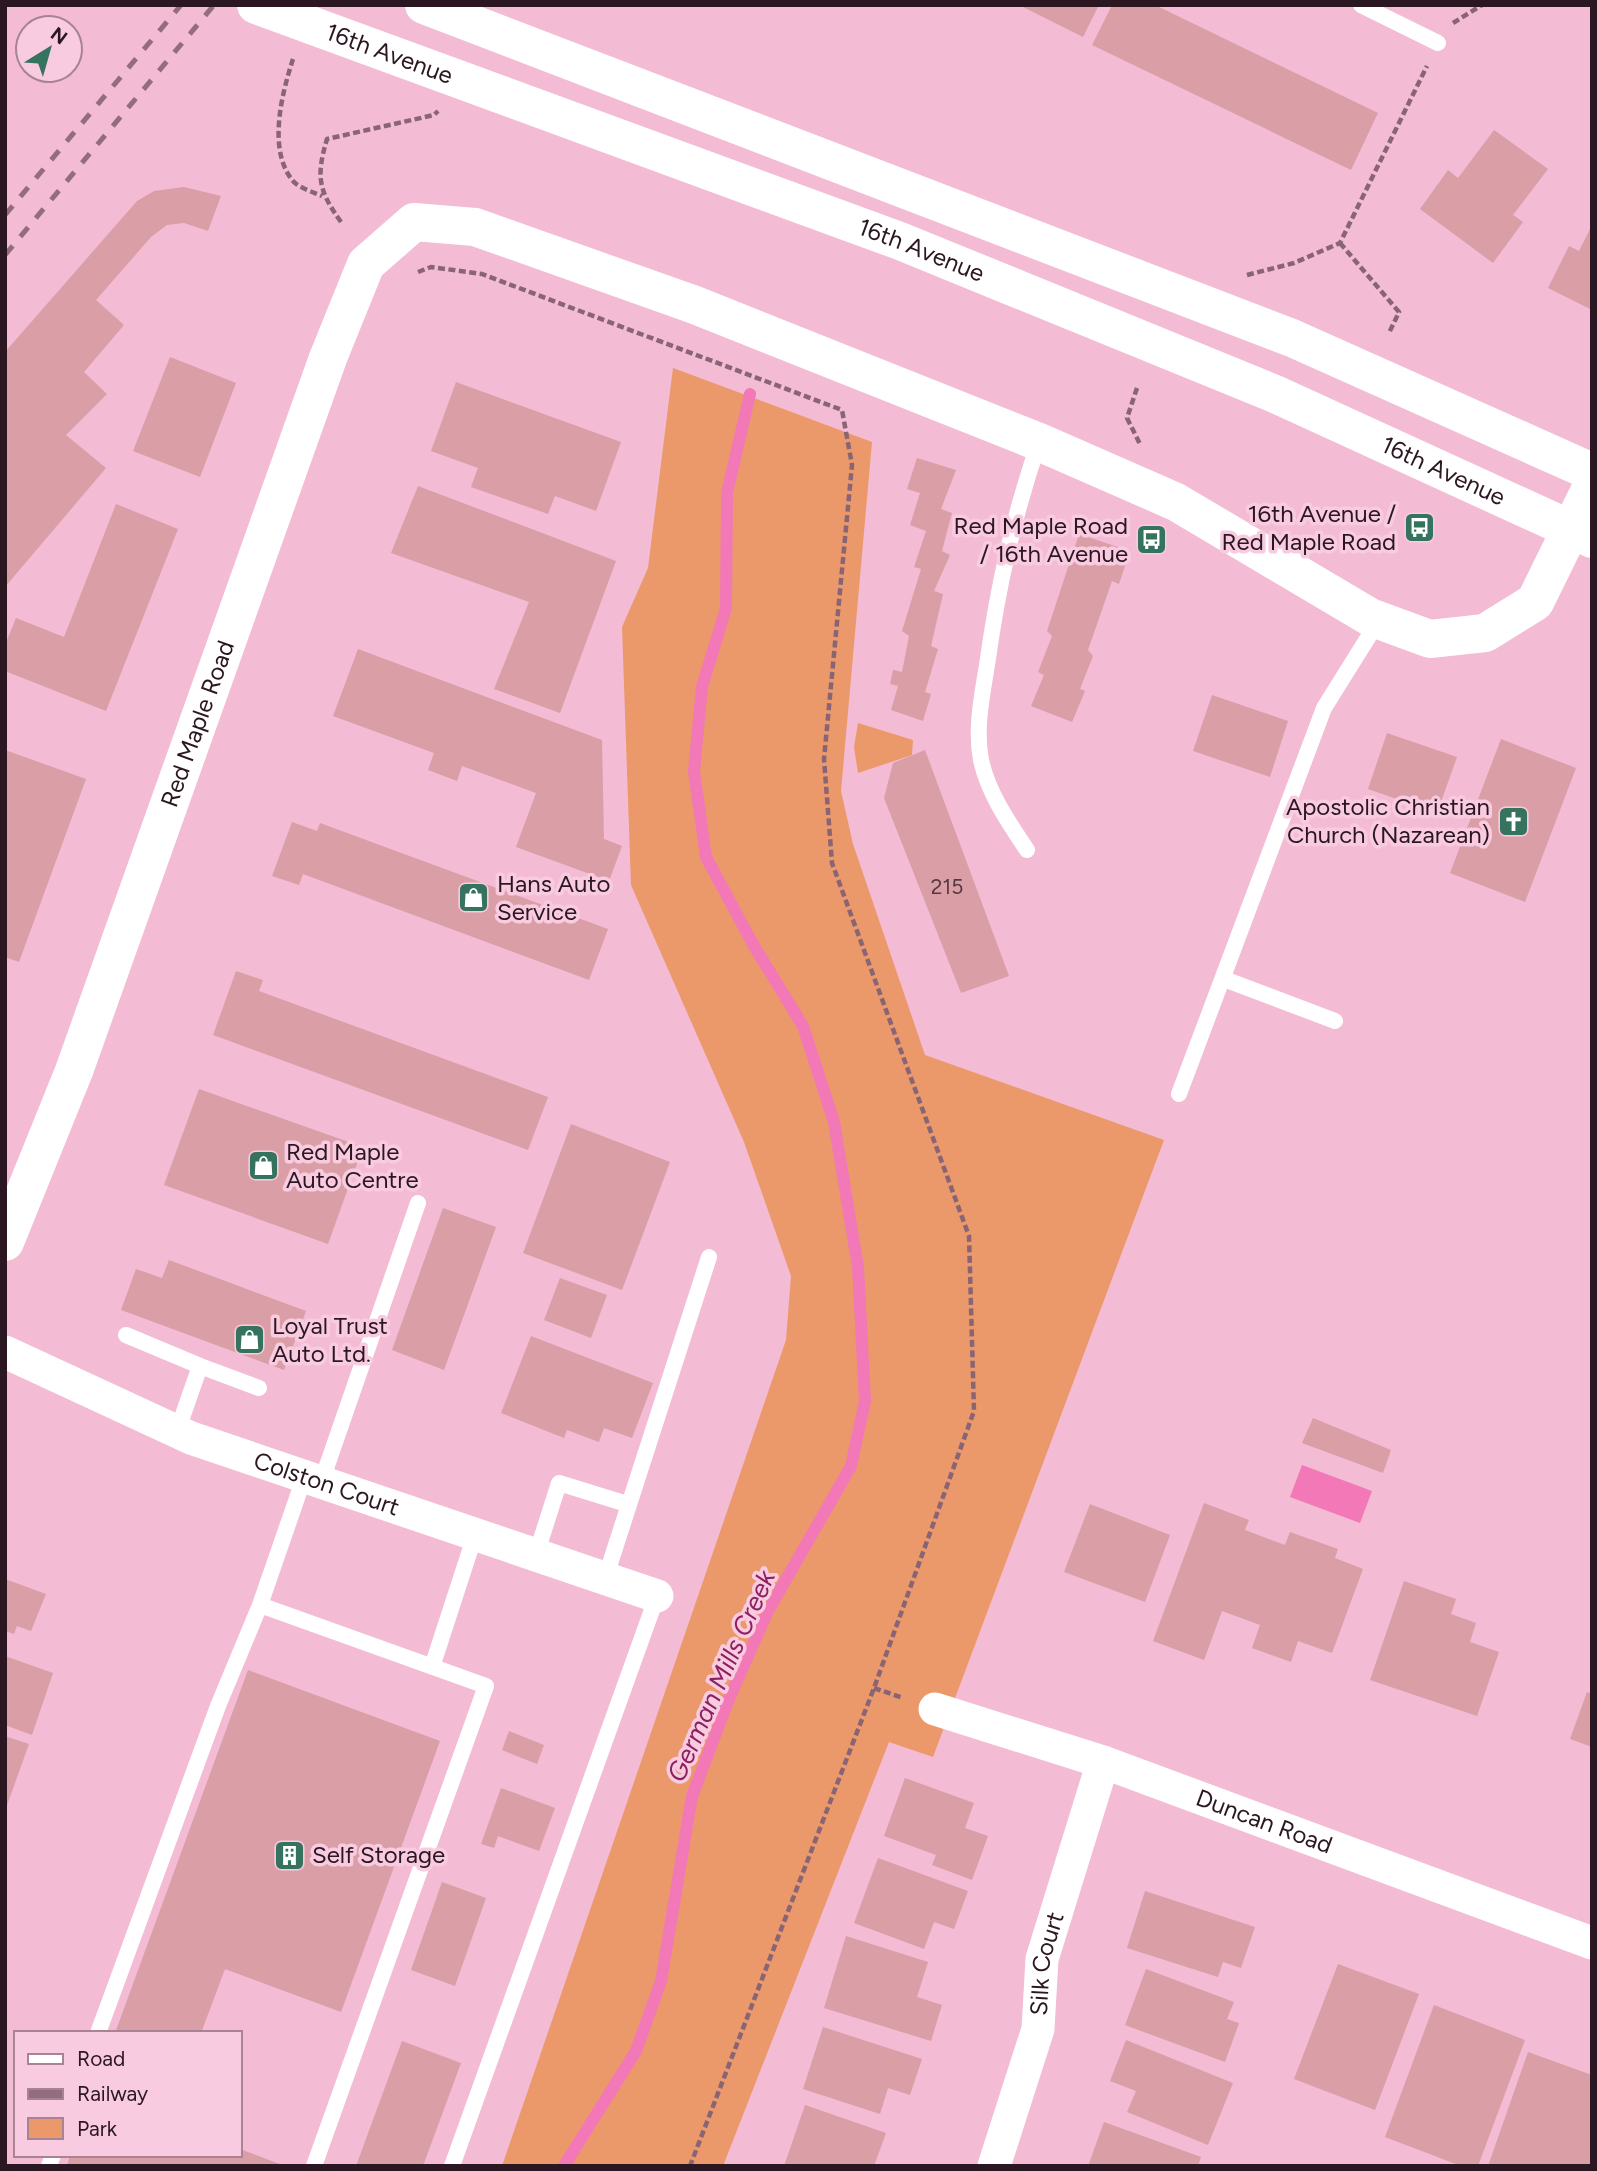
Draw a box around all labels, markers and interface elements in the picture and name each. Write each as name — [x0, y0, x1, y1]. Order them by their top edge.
north arrow — [14, 14, 84, 84]
street label: 16th Avenue — [322, 17, 457, 90]
text: N — [46, 22, 72, 49]
street label: 16th Avenue — [854, 212, 989, 288]
street label: 16th Avenue — [1377, 430, 1510, 511]
place label: 16th Avenue / Red Maple Road — [1222, 499, 1396, 556]
place label: Red Maple Road / 16th Avenue — [954, 511, 1128, 568]
bus stop icon: 16th Avenue / Red Maple Road — [1402, 511, 1436, 545]
bus stop icon: Red Maple Road / 16th Avenue — [1134, 523, 1168, 557]
street label: Red Maple Road — [154, 637, 240, 811]
place label: Apostolic Christian Church (Nazarean) — [1286, 792, 1490, 849]
church icon: Apostolic Christian Church (Nazarean) — [1496, 804, 1530, 838]
place label: Hans Auto Service — [497, 869, 610, 926]
house number: 215 — [931, 874, 963, 899]
shop icon: Hans Auto Service — [457, 881, 491, 915]
place label: Red Maple Auto Centre — [286, 1137, 419, 1194]
shop icon: Red Maple Auto Centre — [246, 1149, 280, 1183]
place label: Loyal Trust Auto Ltd. — [272, 1311, 388, 1368]
shop icon: Loyal Trust Auto Ltd. — [232, 1323, 266, 1357]
street label: Colston Court — [250, 1445, 403, 1522]
water label: German Mills Creek — [660, 1564, 783, 1787]
street label: Duncan Road — [1192, 1783, 1337, 1860]
building icon: Self Storage — [272, 1838, 306, 1872]
place label: Self Storage — [312, 1840, 445, 1869]
street label: Silk Court — [1024, 1908, 1070, 2016]
legend — [14, 2031, 242, 2157]
text: Road — [77, 2046, 125, 2071]
text: Railway — [77, 2081, 148, 2106]
text: Park — [77, 2116, 118, 2141]

